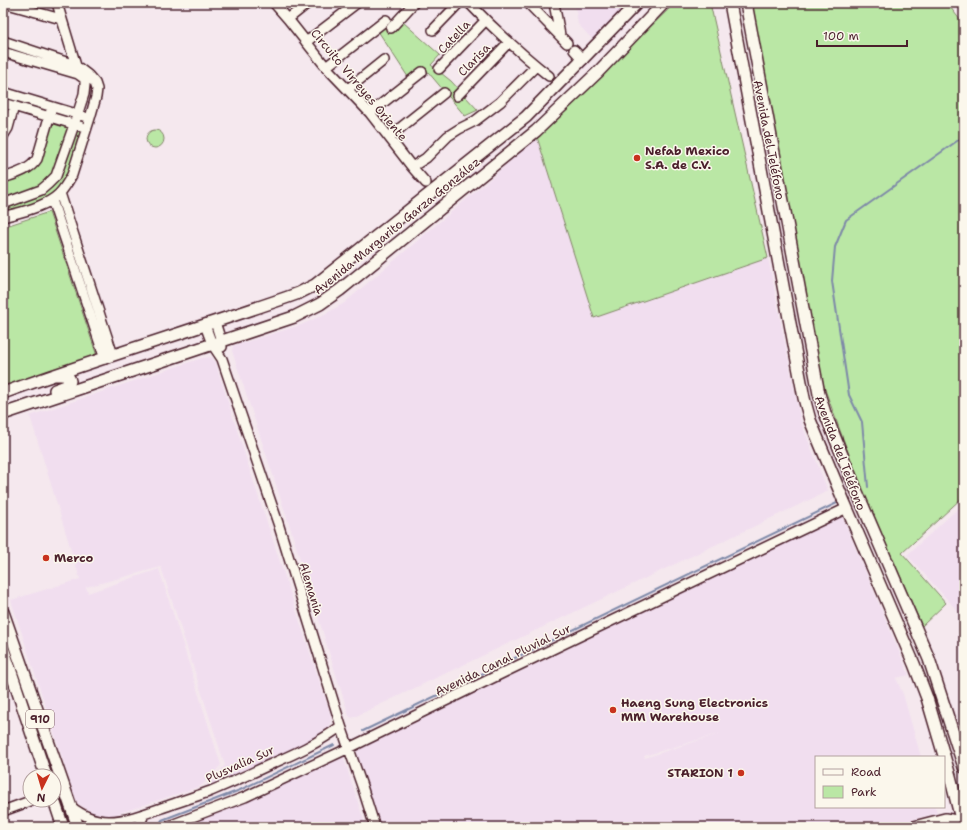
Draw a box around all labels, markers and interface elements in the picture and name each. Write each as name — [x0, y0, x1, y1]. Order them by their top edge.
street label: Catella — [434, 16, 474, 57]
scale bar — [817, 22, 907, 48]
street label: Circuito Virreyes Oriente — [307, 26, 411, 145]
text: 100 m — [823, 28, 859, 44]
street label: Clarisa — [454, 40, 494, 80]
street label: Avenida del Teléfono — [750, 79, 788, 201]
place label: Nefab Mexico S.A. de C.V. — [645, 143, 730, 173]
marker: Nefab Mexico S.A. de C.V. — [632, 153, 642, 163]
street label: Avenida Margarito Garza González — [311, 154, 483, 298]
street label: Avenida del Teléfono — [811, 393, 869, 513]
place label: Merco — [54, 550, 94, 566]
marker: Merco — [41, 553, 51, 563]
street label: Alemania — [295, 561, 327, 618]
street label: Avenida Canal Pluvial Sur — [432, 620, 574, 700]
place label: Haeng Sung Electronics MM Warehouse — [621, 695, 768, 725]
marker: Haeng Sung Electronics MM Warehouse — [608, 705, 618, 715]
road number: 910 — [26, 710, 54, 728]
street label: Plusvalia Sur — [203, 742, 277, 786]
legend — [815, 756, 945, 808]
text: Road — [851, 764, 882, 780]
place label: STARION 1 — [667, 765, 733, 781]
north arrow — [22, 768, 62, 808]
marker: STARION 1 — [736, 768, 746, 778]
text: Park — [851, 784, 877, 800]
text: N — [36, 790, 46, 805]

